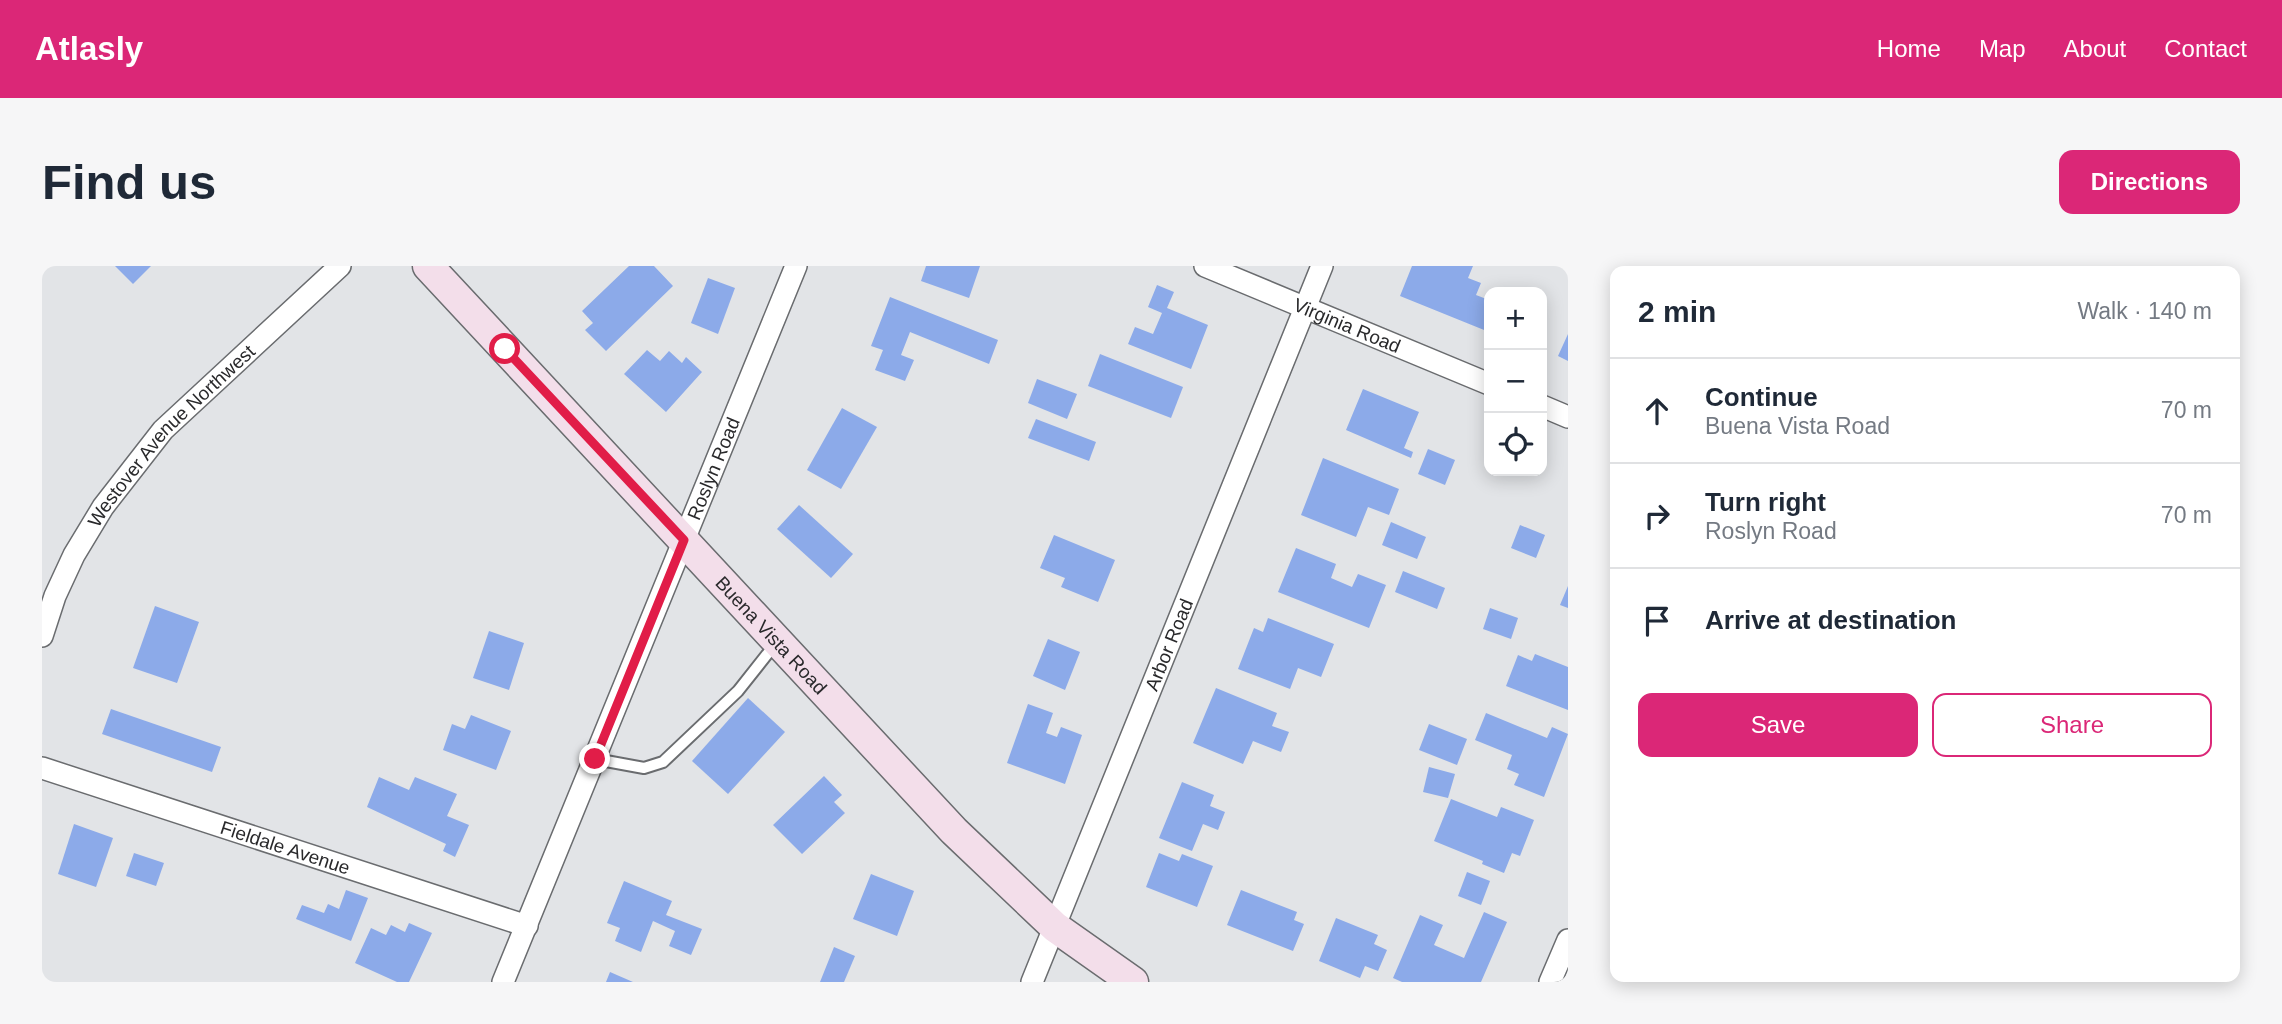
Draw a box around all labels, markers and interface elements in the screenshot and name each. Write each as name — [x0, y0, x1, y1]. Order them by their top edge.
text: Atlasly — [35, 30, 143, 67]
text: Home — [1877, 35, 1941, 62]
text: Map — [1979, 35, 2026, 62]
text: About — [2064, 35, 2126, 62]
text: Contact — [2164, 35, 2247, 62]
button: Directions — [2059, 150, 2240, 214]
text: Find us — [42, 155, 216, 209]
map controls — [1484, 287, 1547, 476]
button: + — [1484, 287, 1547, 350]
street label: Virginia Road — [1291, 294, 1404, 357]
text: 2 min — [1638, 295, 1716, 328]
text: Walk · 140 m — [2077, 298, 2212, 324]
route start — [489, 333, 520, 364]
street label: Westover Avenue Northwest — [83, 340, 259, 530]
button: − — [1484, 350, 1547, 413]
text: Continue — [1705, 382, 1818, 412]
icon: ahead — [1638, 392, 1676, 430]
text: 70 m — [2161, 397, 2212, 423]
button: locate — [1484, 413, 1547, 476]
text: Buena Vista Road — [1705, 413, 1890, 439]
street label: Roslyn Road — [683, 414, 744, 523]
text: Turn right — [1705, 487, 1826, 517]
icon: right — [1638, 497, 1676, 535]
text: 70 m — [2161, 502, 2212, 528]
text: Roslyn Road — [1705, 518, 1837, 544]
street label: Buena Vista Road — [712, 572, 831, 698]
street label: Arbor Road — [1141, 596, 1197, 694]
icon: arrive — [1638, 602, 1676, 640]
text: Arrive at destination — [1705, 605, 1956, 635]
button: Save — [1638, 693, 1918, 757]
button: Share — [1932, 693, 2212, 757]
route end — [579, 743, 610, 774]
street label: Fieldale Avenue — [218, 816, 353, 878]

